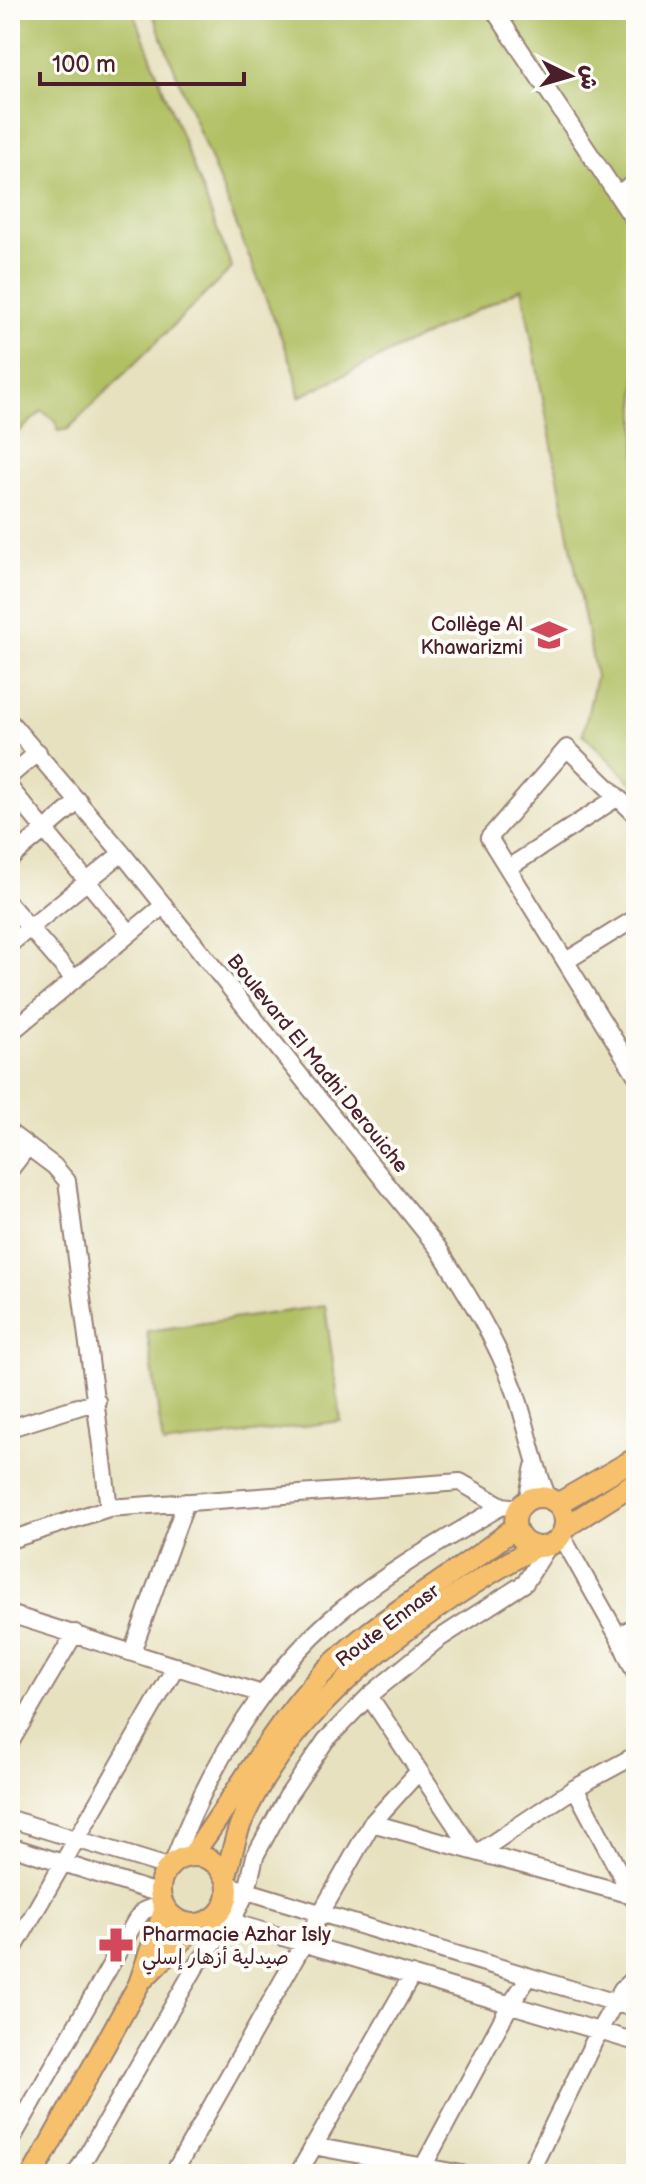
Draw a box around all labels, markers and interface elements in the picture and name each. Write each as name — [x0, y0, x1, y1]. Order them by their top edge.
scale bar — [40, 36, 244, 86]
north arrow — [530, 36, 610, 116]
text: 100 m — [52, 50, 116, 79]
text: ش — [574, 64, 603, 91]
place label: Collège Al Khawarizmi — [420, 613, 523, 660]
school or university icon: Collège Al Khawarizmi — [530, 616, 568, 654]
street label: Boulevard El Madhi Derouiche — [222, 950, 413, 1178]
street label: Route Ennasr — [331, 1579, 445, 1673]
place label: Pharmacie Azhar Isly صيدلية أزهار إسلي — [142, 1923, 331, 1975]
pharmacy icon: Pharmacie Azhar Isly صيدلية أزهار إسلي — [97, 1926, 135, 1964]

